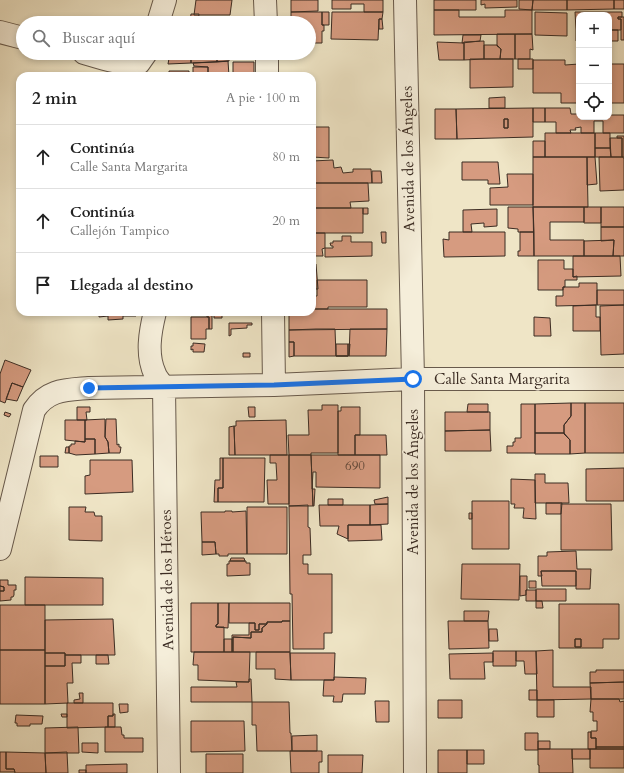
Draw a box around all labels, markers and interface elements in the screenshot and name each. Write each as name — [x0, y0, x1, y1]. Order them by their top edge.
map controls — [576, 12, 612, 120]
button: + — [576, 12, 612, 48]
search box — [16, 16, 316, 60]
icon: search — [30, 27, 52, 49]
text: Buscar aquí — [62, 28, 135, 48]
button: − — [576, 48, 612, 84]
button: locate — [576, 84, 612, 120]
street label: Avenida de los Ángeles — [397, 86, 419, 232]
text: 2 min — [32, 87, 77, 110]
text: A pie · 100 m — [226, 89, 300, 107]
text: Continúa — [70, 138, 135, 158]
icon: ahead — [32, 146, 54, 168]
text: 80 m — [272, 148, 300, 166]
text: Calle Santa Margarita — [70, 158, 188, 176]
text: Continúa — [70, 202, 135, 222]
icon: ahead — [32, 210, 54, 232]
text: 20 m — [272, 212, 300, 230]
text: Callejón Tampico — [70, 222, 169, 240]
icon: arrive — [32, 274, 54, 296]
text: Llegada al destino — [70, 275, 193, 295]
street label: Calle Santa Margarita — [434, 369, 571, 389]
route start — [404, 370, 422, 388]
route end — [80, 379, 98, 397]
street label: Avenida de los Ángeles — [403, 409, 423, 555]
house number: 690 — [345, 457, 365, 475]
street label: Avenida de los Héroes — [156, 509, 178, 651]

